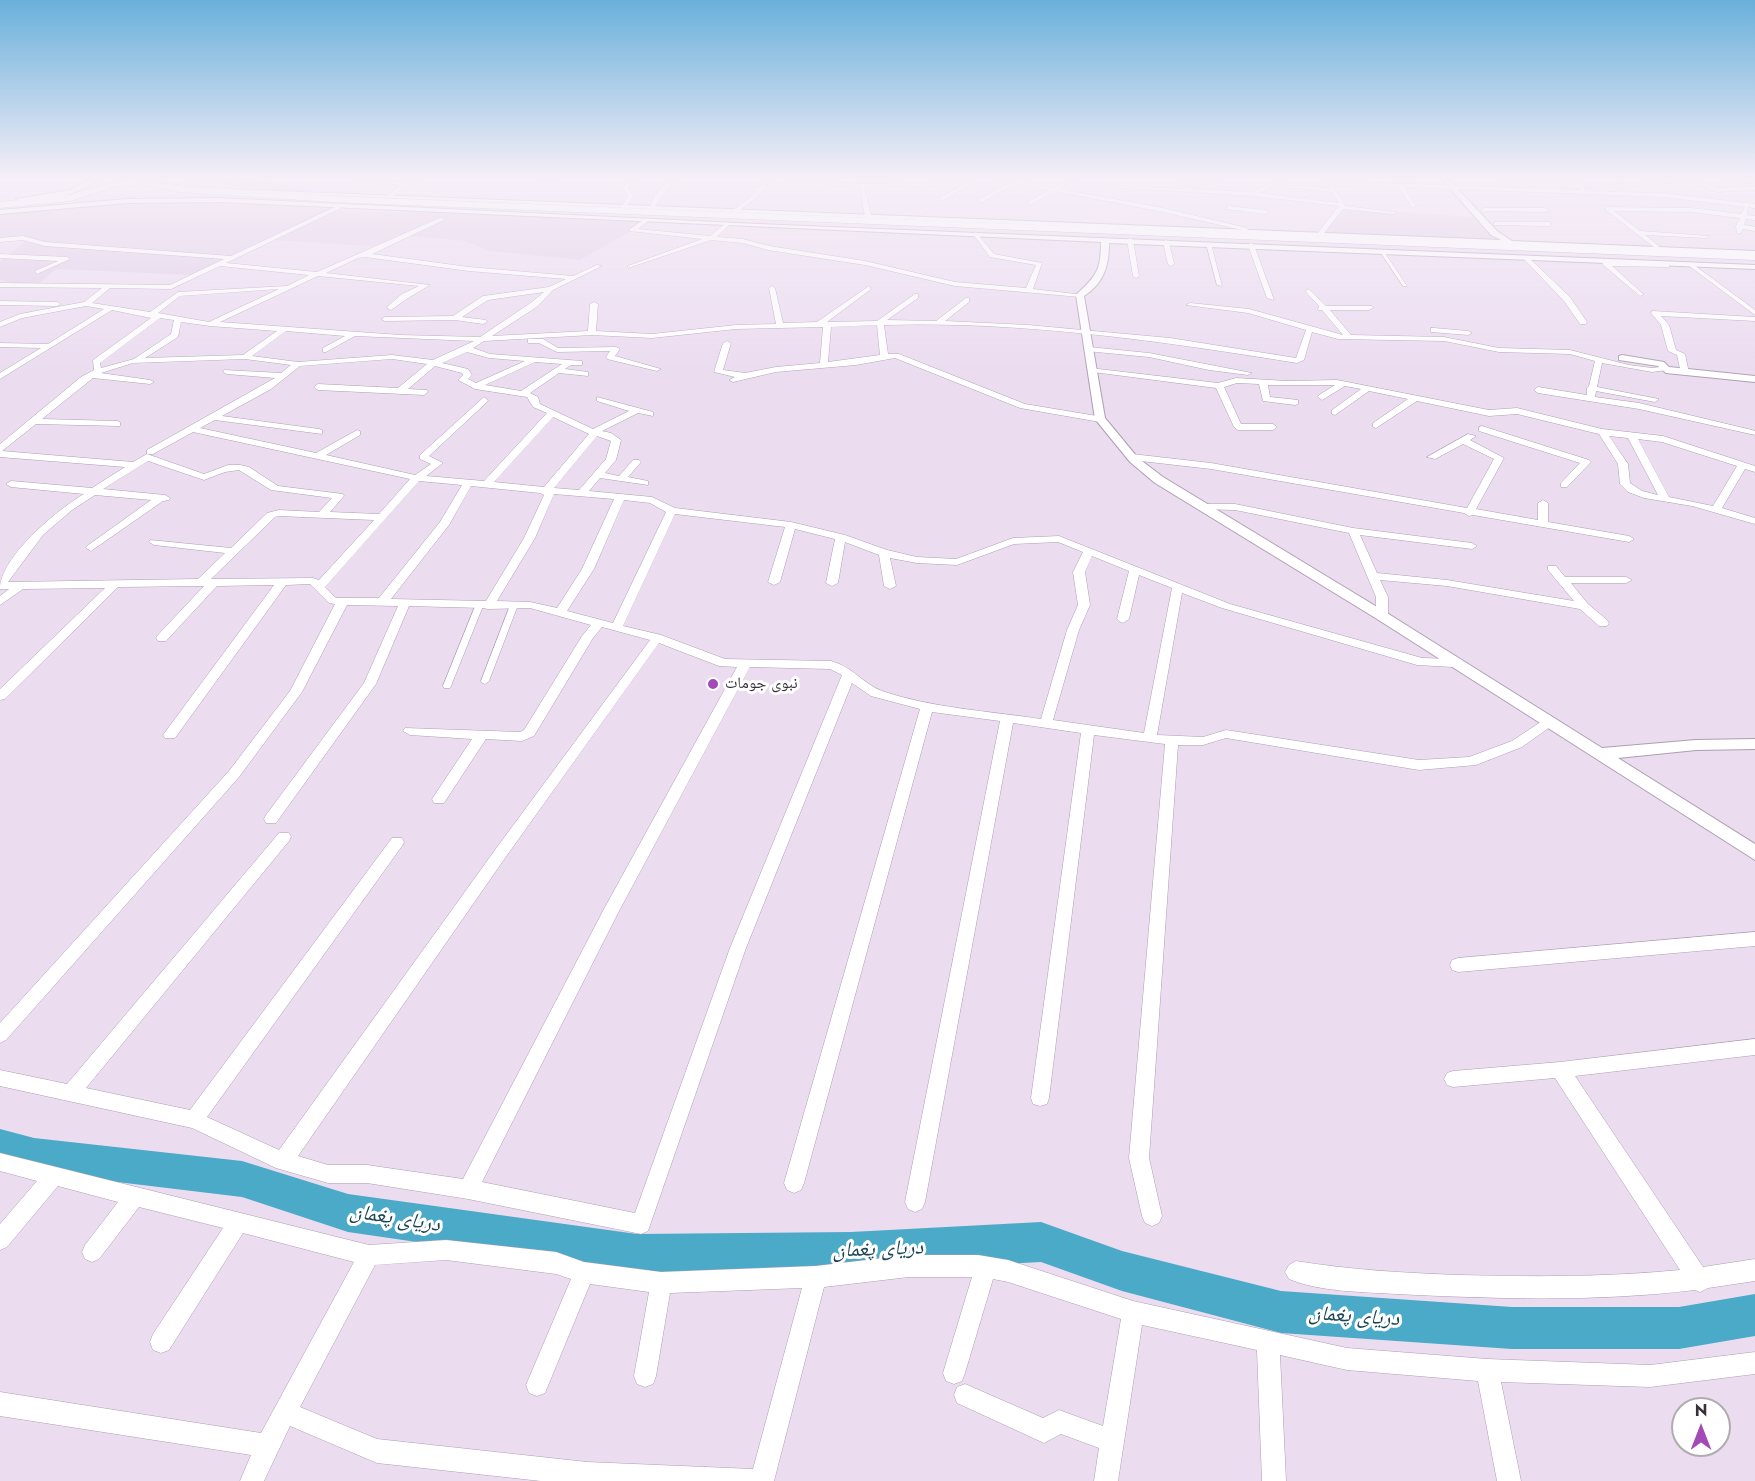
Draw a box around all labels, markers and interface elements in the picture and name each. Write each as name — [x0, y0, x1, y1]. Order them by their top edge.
place label: نبوی جومات — [725, 674, 798, 694]
marker: نبوی جومات — [706, 677, 720, 691]
water label: دریای پغمان — [348, 1199, 442, 1239]
water label: دریای پغمان — [832, 1236, 924, 1264]
water label: دریای پغمان — [1308, 1301, 1400, 1333]
north arrow — [1671, 1397, 1731, 1457]
text: N — [1695, 1399, 1707, 1422]

